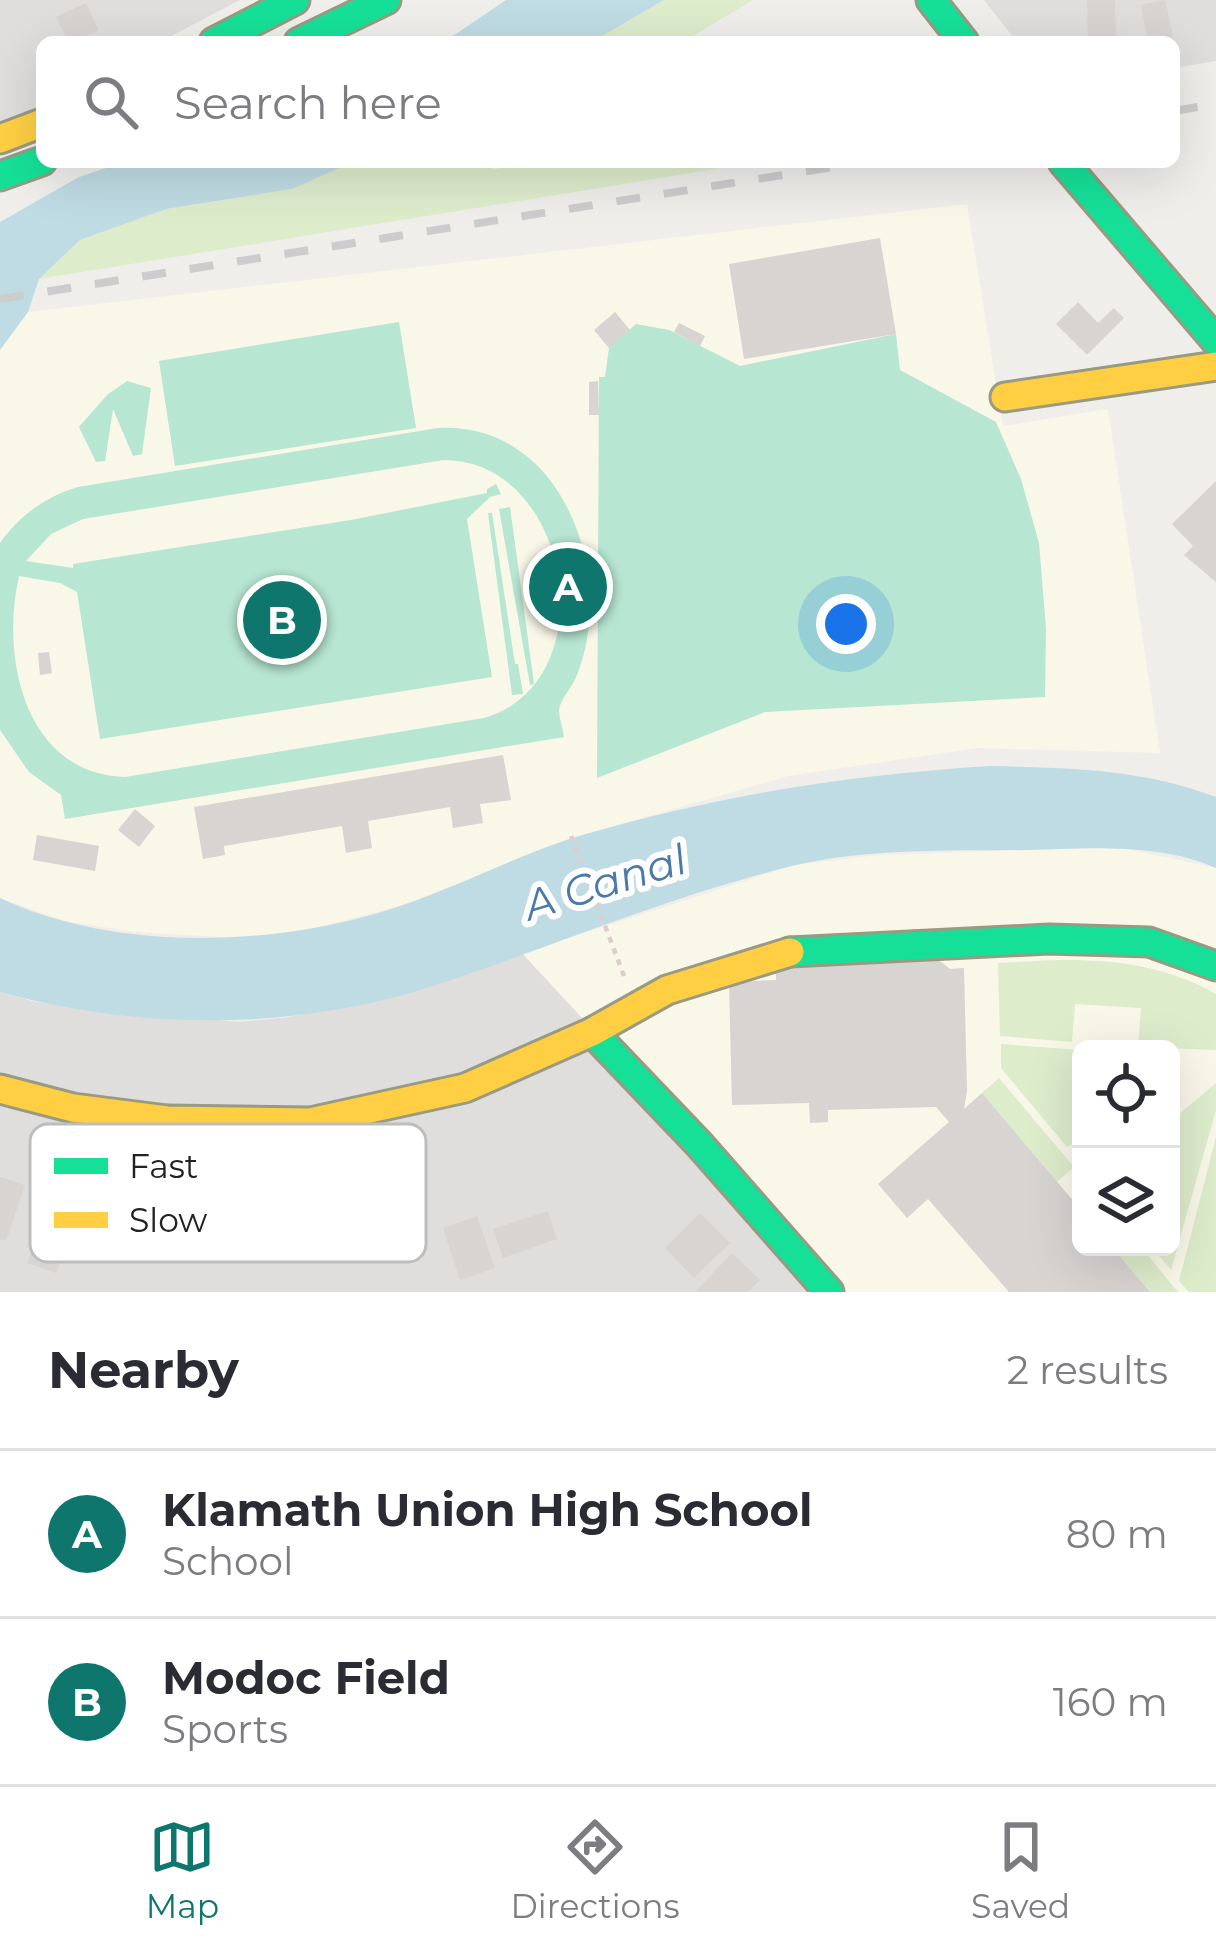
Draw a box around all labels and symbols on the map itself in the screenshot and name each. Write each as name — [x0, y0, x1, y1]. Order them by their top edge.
pin: A — [529, 542, 607, 632]
pin: B — [243, 575, 321, 665]
your location — [816, 594, 876, 654]
water label: A Canal — [515, 833, 693, 932]
legend — [30, 1124, 426, 1262]
text: Fast — [129, 1146, 198, 1186]
text: Slow — [129, 1200, 207, 1240]

